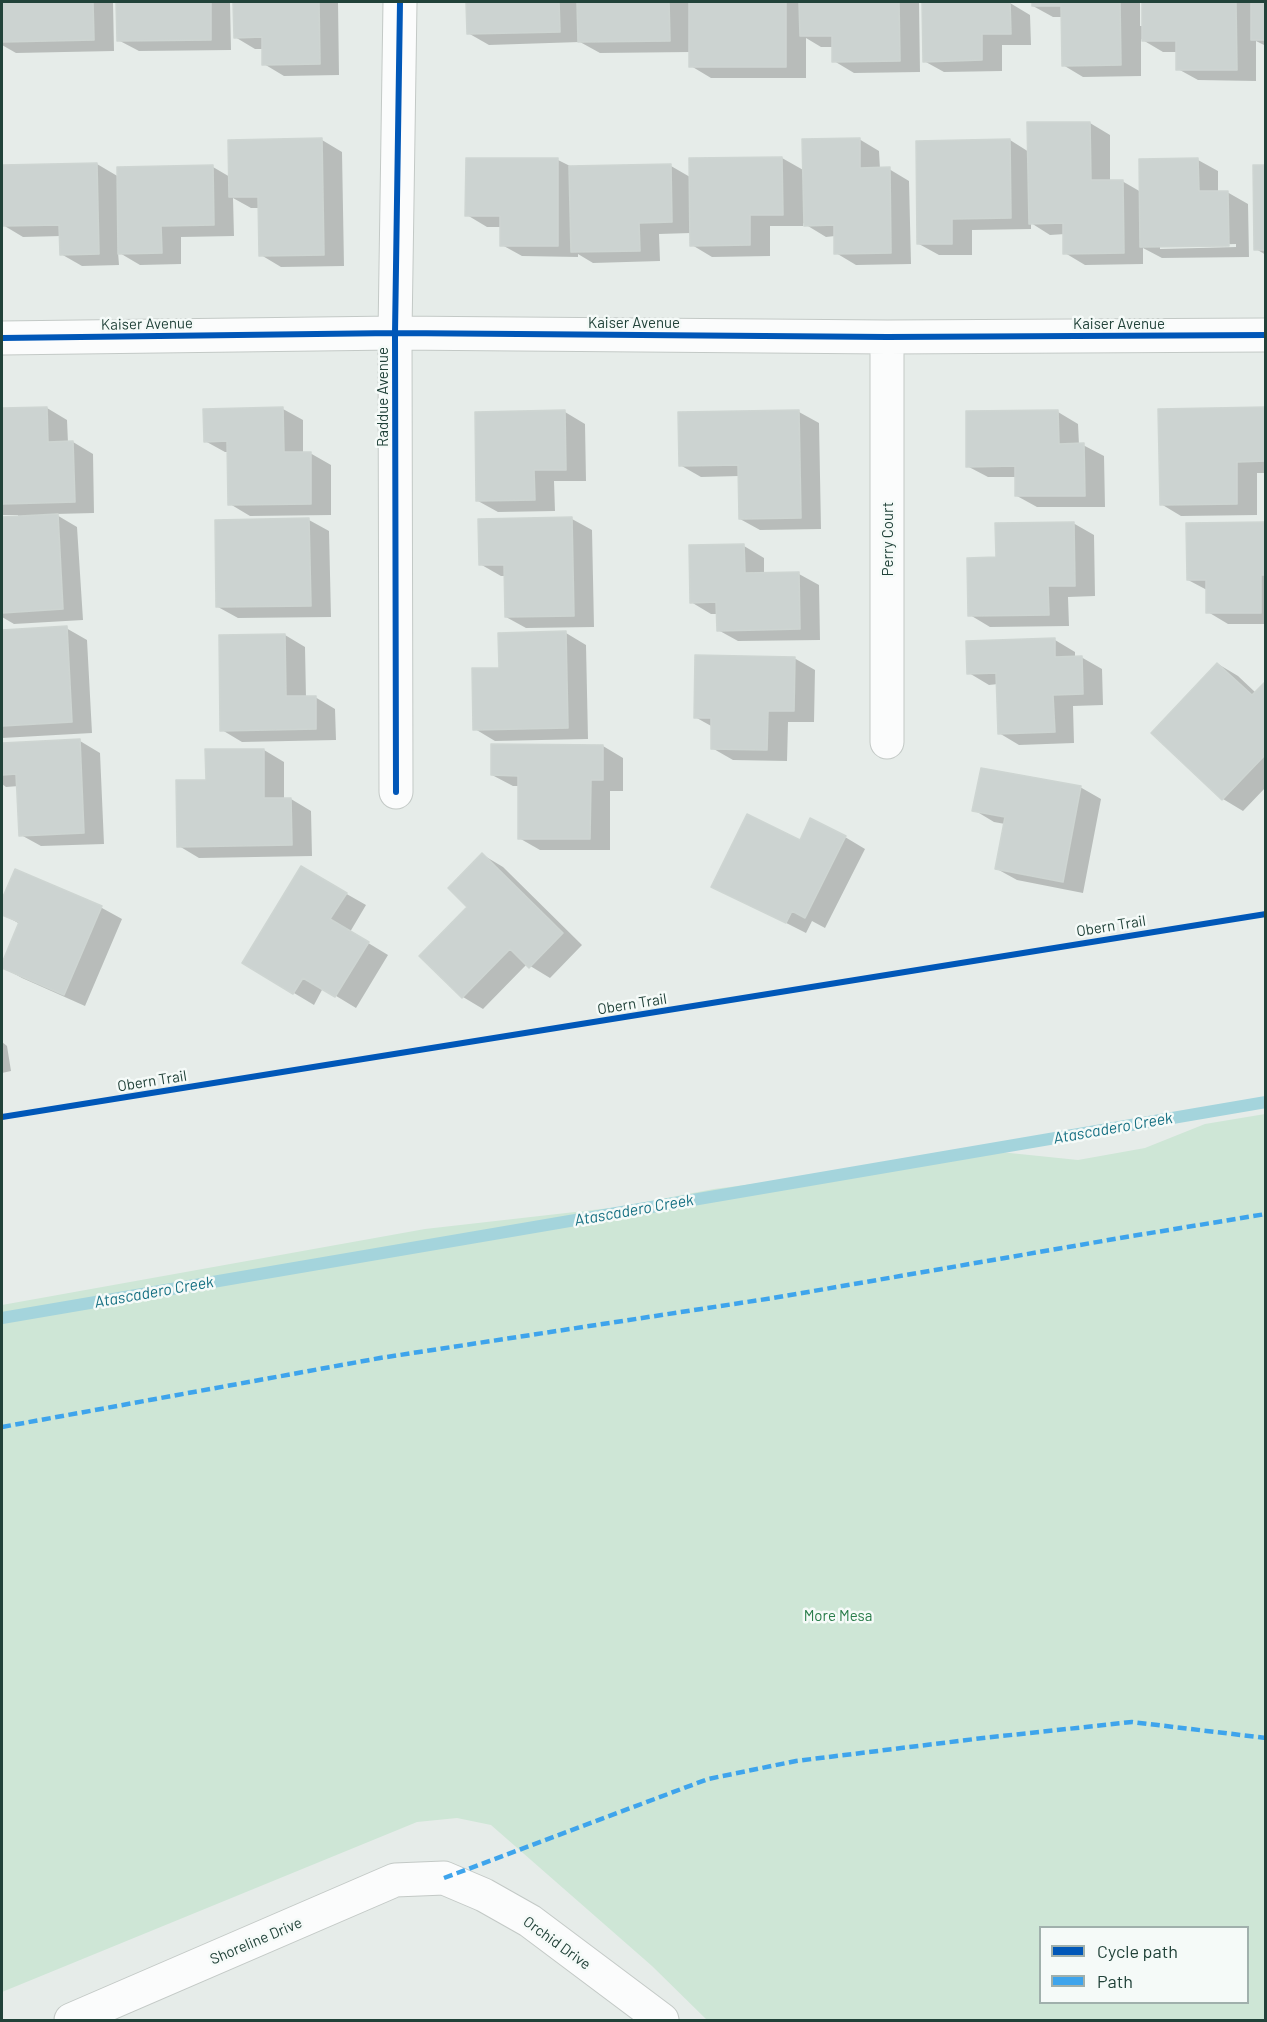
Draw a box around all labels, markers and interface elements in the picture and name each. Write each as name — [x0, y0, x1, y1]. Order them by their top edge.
street label: Kaiser Avenue — [101, 314, 193, 334]
street label: Kaiser Avenue — [588, 314, 680, 332]
street label: Kaiser Avenue — [1073, 315, 1165, 333]
street label: Raddue Avenue — [374, 347, 392, 447]
street label: Perry Court — [879, 502, 897, 576]
street label: Obern Trail — [1075, 912, 1147, 940]
street label: Obern Trail — [596, 990, 668, 1018]
street label: Obern Trail — [116, 1067, 188, 1095]
water label: Atascadero Creek — [1052, 1108, 1174, 1148]
water label: Atascadero Creek — [573, 1190, 695, 1230]
water label: Atascadero Creek — [93, 1272, 215, 1312]
park label: More Mesa — [804, 1607, 872, 1625]
street label: Orchid Drive — [520, 1912, 594, 1974]
street label: Shoreline Drive — [207, 1914, 305, 1968]
legend — [1039, 1926, 1249, 2004]
text: Cycle path — [1097, 1940, 1178, 1962]
text: Path — [1097, 1970, 1133, 1992]

